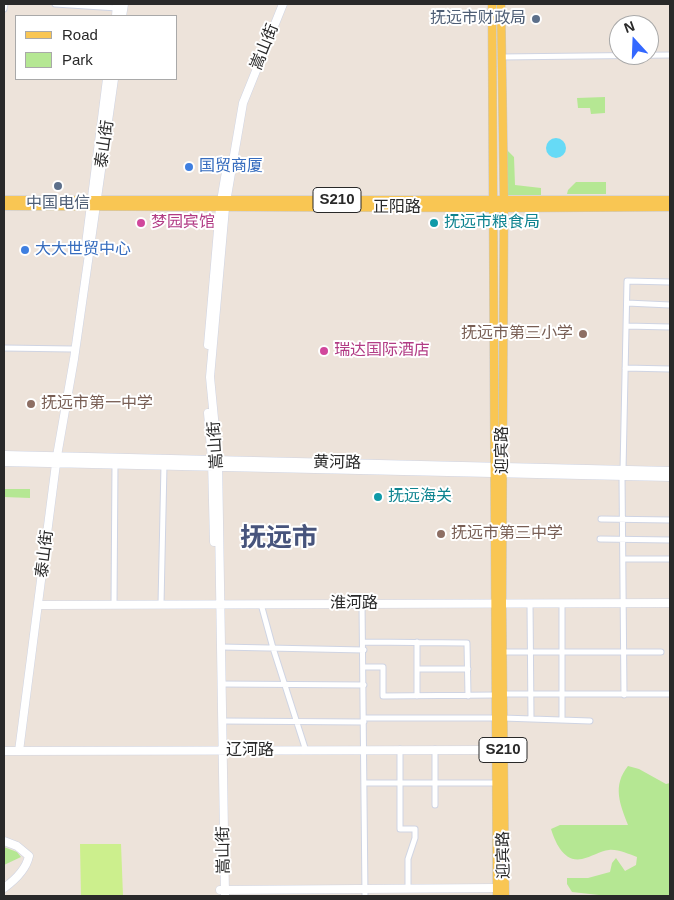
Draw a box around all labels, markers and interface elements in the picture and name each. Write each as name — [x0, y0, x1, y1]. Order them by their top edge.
place label: 抚远市财政局 — [430, 9, 526, 29]
marker: 抚远市财政局 — [530, 13, 542, 25]
legend — [15, 15, 178, 80]
north arrow — [609, 15, 659, 65]
text: N — [622, 18, 637, 36]
street label: 嵩山街 — [247, 21, 283, 73]
text: Road — [62, 26, 98, 43]
text: Park — [62, 51, 93, 68]
street label: 泰山街 — [92, 119, 118, 169]
place label: 国贸商厦 — [199, 157, 263, 177]
marker: 国贸商厦 — [183, 161, 195, 173]
marker: 中国电信 — [52, 180, 64, 192]
road number: S210 — [313, 188, 361, 212]
place label: 中国电信 — [26, 194, 90, 214]
street label: 正阳路 — [373, 198, 421, 218]
place label: 梦园宾馆 — [151, 213, 215, 233]
place label: 抚远市粮食局 — [444, 213, 540, 233]
marker: 梦园宾馆 — [135, 217, 147, 229]
marker: 抚远市粮食局 — [428, 217, 440, 229]
place label: 大大世贸中心 — [35, 240, 131, 260]
marker: 大大世贸中心 — [19, 244, 31, 256]
place label: 抚远市第三小学 — [461, 324, 573, 344]
marker: 抚远市第三小学 — [577, 328, 589, 340]
place label: 瑞达国际酒店 — [334, 341, 430, 361]
marker: 瑞达国际酒店 — [318, 345, 330, 357]
place label: 抚远市第一中学 — [41, 394, 153, 414]
marker: 抚远市第一中学 — [25, 398, 37, 410]
street label: 嵩山街 — [205, 420, 227, 470]
street label: 迎宾路 — [493, 426, 513, 474]
street label: 黄河路 — [313, 453, 361, 473]
place label: 抚远海关 — [388, 487, 452, 507]
marker: 抚远海关 — [372, 491, 384, 503]
district label: 抚远市 — [240, 523, 318, 555]
place label: 抚远市第三中学 — [451, 524, 563, 544]
marker: 抚远市第三中学 — [435, 528, 447, 540]
street label: 泰山街 — [33, 529, 57, 579]
street label: 淮河路 — [330, 594, 378, 614]
road number: S210 — [479, 738, 527, 762]
street label: 辽河路 — [226, 741, 274, 761]
street label: 嵩山街 — [214, 826, 234, 874]
street label: 迎宾路 — [494, 831, 514, 879]

